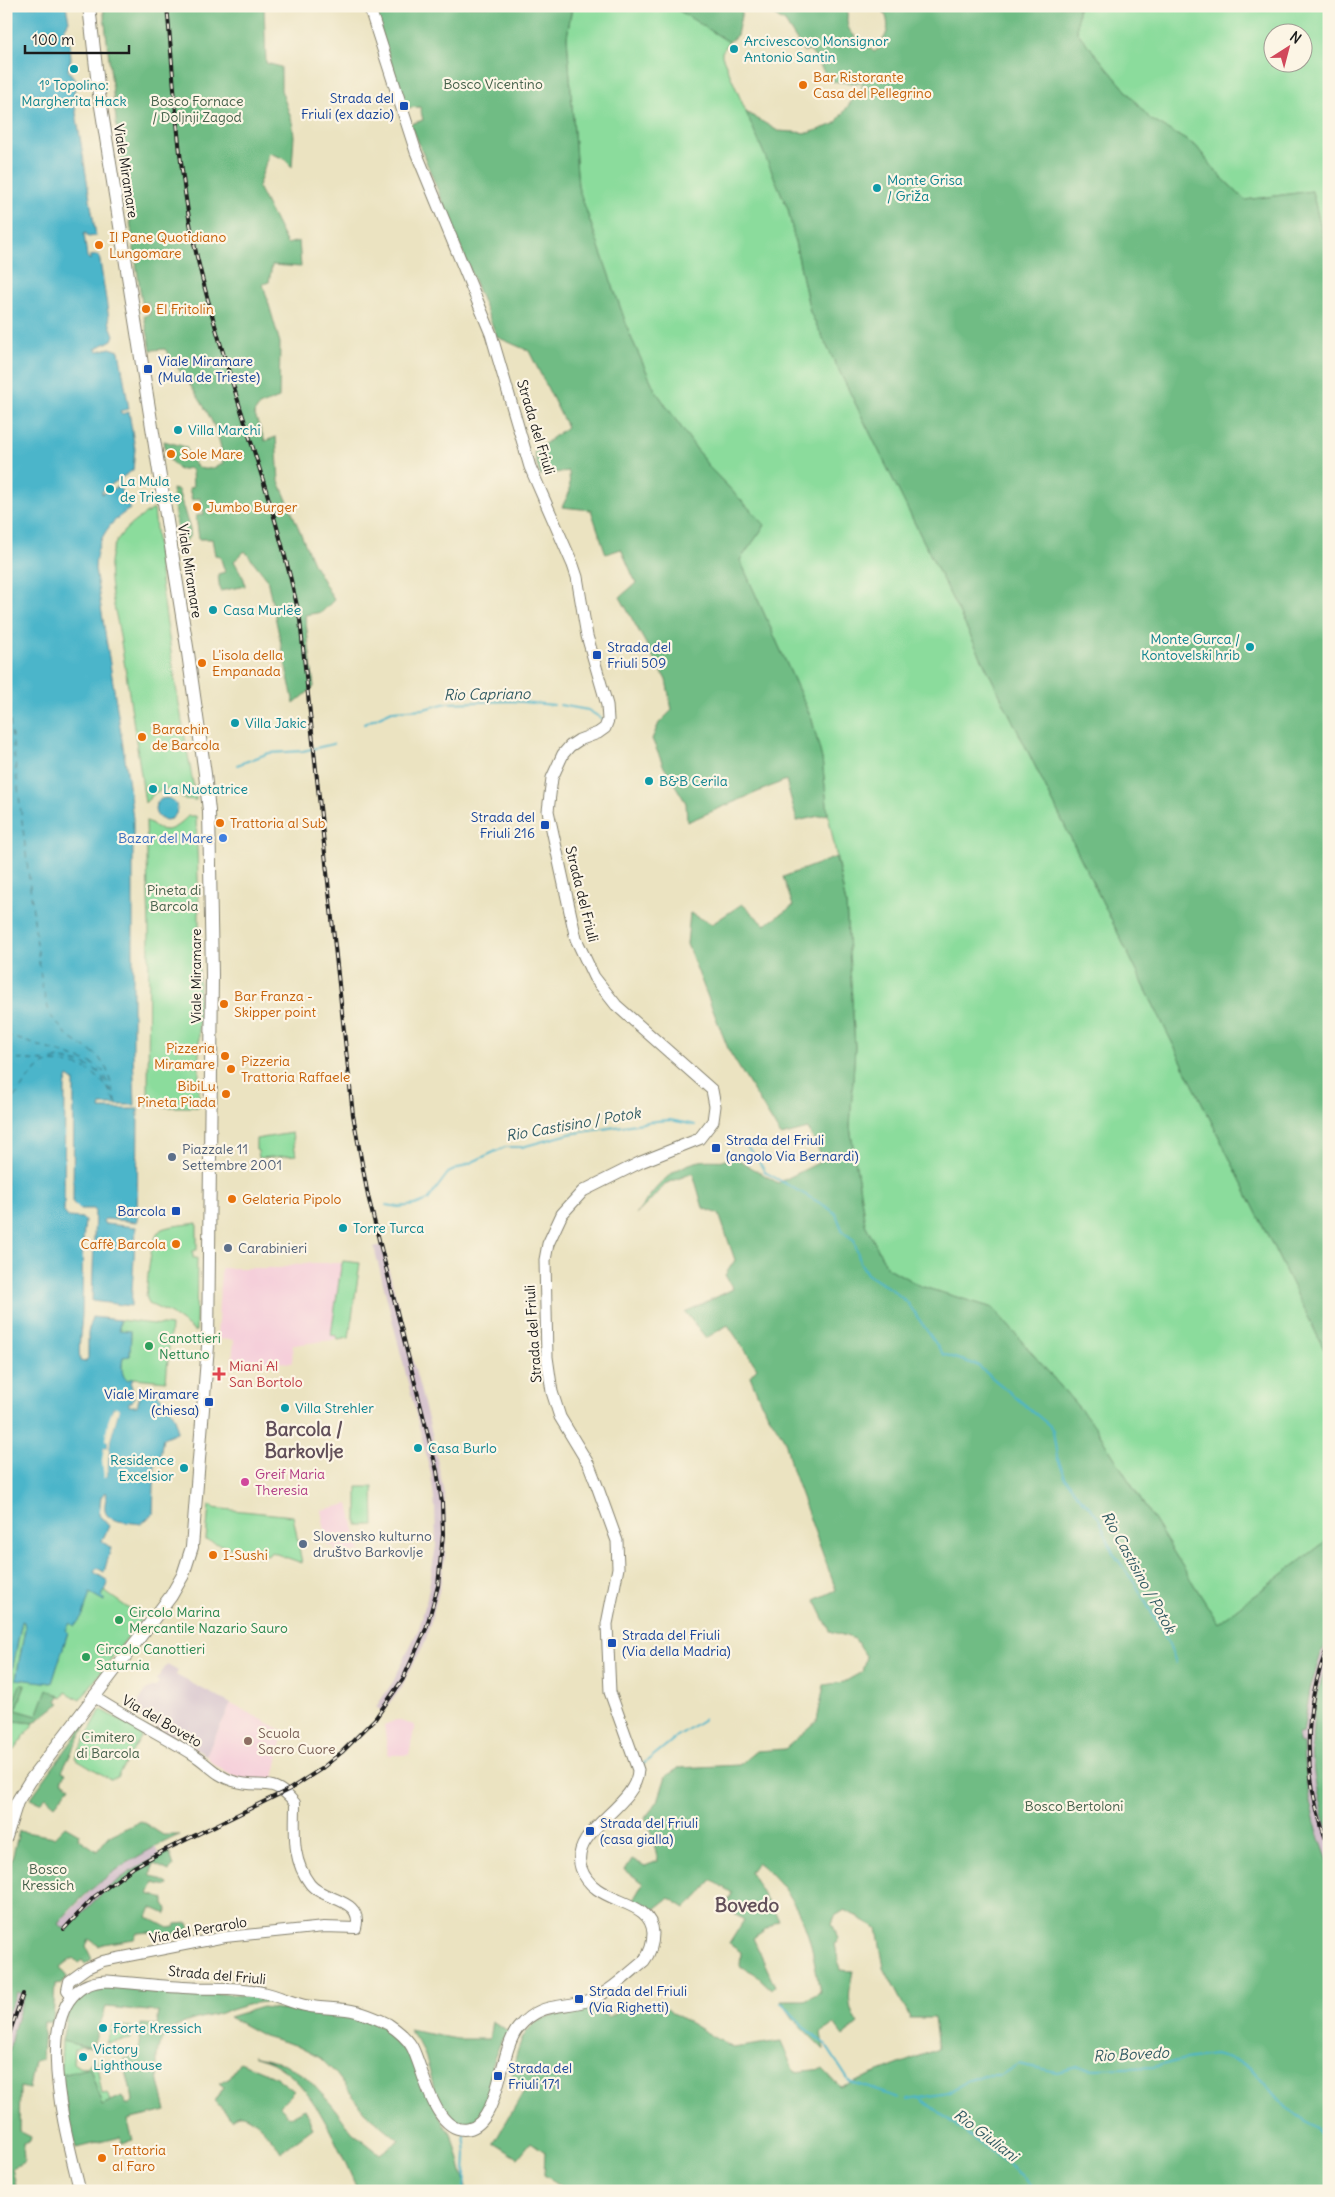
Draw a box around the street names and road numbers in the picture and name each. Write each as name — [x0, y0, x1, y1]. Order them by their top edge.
street label: Viale Miramare — [110, 123, 142, 219]
street label: Strada del Friuli — [513, 377, 559, 477]
street label: Viale Miramare — [174, 523, 206, 619]
street label: Strada del Friuli — [561, 844, 603, 944]
street label: Viale Miramare — [187, 929, 205, 1024]
street label: Strada del Friuli — [521, 1284, 545, 1384]
street label: Via del Boveto — [119, 1691, 205, 1751]
street label: Via del Perarolo — [148, 1913, 248, 1947]
street label: Strada del Friuli — [167, 1962, 267, 1988]

